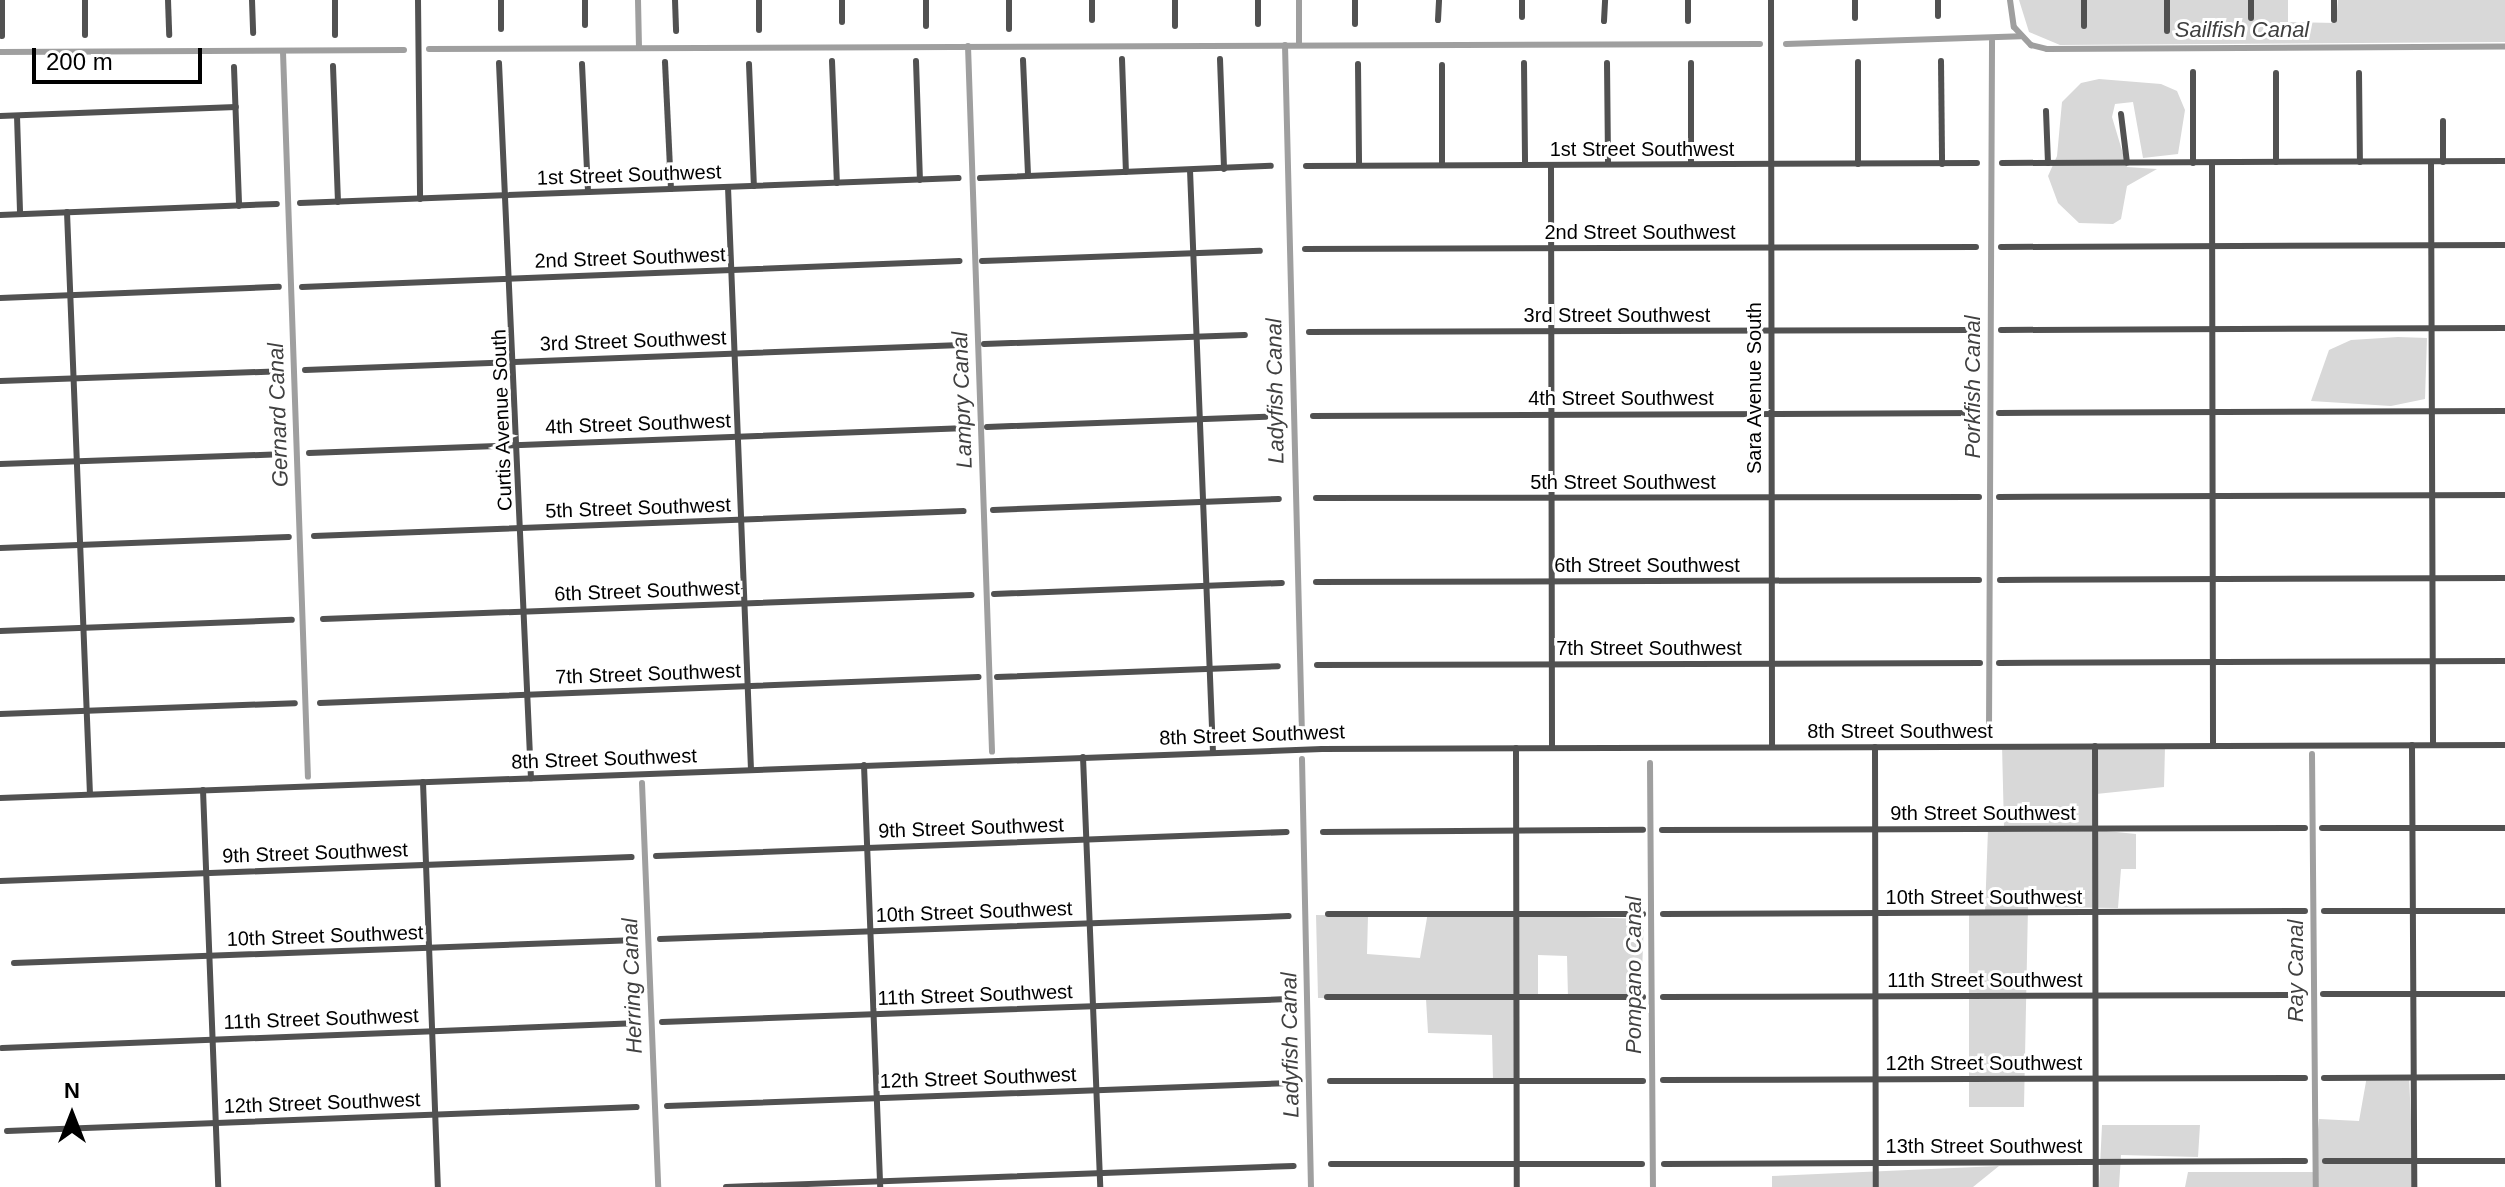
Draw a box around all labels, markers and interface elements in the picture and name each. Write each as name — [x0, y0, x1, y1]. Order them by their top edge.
water label: Sailfish Canal — [2175, 17, 2309, 43]
scale bar — [36, 32, 206, 82]
text: 200 m — [46, 48, 113, 75]
street label: 1st Street Southwest — [1550, 137, 1734, 161]
street label: 1st Street Southwest — [536, 160, 722, 190]
street label: 2nd Street Southwest — [1544, 220, 1736, 244]
street label: 2nd Street Southwest — [534, 243, 726, 273]
street label: Sara Avenue South — [1742, 301, 1766, 475]
street label: 3rd Street Southwest — [1524, 303, 1710, 327]
water label: Porkfish Canal — [1960, 315, 1986, 459]
water label: Ladyfish Canal — [1261, 318, 1289, 464]
street label: 3rd Street Southwest — [539, 326, 727, 356]
street label: Curtis Avenue South — [487, 328, 517, 512]
water label: Lampry Canal — [946, 331, 978, 469]
water label: Gernard Canal — [262, 342, 294, 488]
street label: 4th Street Southwest — [1528, 386, 1714, 410]
street label: 4th Street Southwest — [545, 409, 731, 439]
street label: 5th Street Southwest — [1530, 470, 1716, 494]
street label: 5th Street Southwest — [545, 493, 731, 523]
street label: 6th Street Southwest — [1554, 553, 1740, 577]
street label: 6th Street Southwest — [554, 576, 740, 606]
street label: 7th Street Southwest — [1556, 636, 1742, 660]
street label: 7th Street Southwest — [555, 659, 741, 689]
street label: 8th Street Southwest — [1807, 719, 1993, 743]
street label: 8th Street Southwest — [1159, 720, 1345, 750]
street label: 8th Street Southwest — [511, 744, 697, 774]
street label: 9th Street Southwest — [1890, 801, 2076, 825]
street label: 9th Street Southwest — [878, 813, 1064, 843]
street label: 9th Street Southwest — [222, 838, 408, 868]
street label: 10th Street Southwest — [1886, 885, 2082, 909]
water label: Pompano Canal — [1621, 896, 1647, 1054]
street label: 10th Street Southwest — [875, 897, 1073, 927]
water label: Herring Canal — [616, 918, 648, 1054]
water label: Ray Canal — [2283, 920, 2309, 1022]
street label: 10th Street Southwest — [226, 921, 424, 951]
street label: 11th Street Southwest — [1887, 968, 2083, 992]
water label: Ladyfish Canal — [1276, 972, 1304, 1118]
street label: 11th Street Southwest — [877, 980, 1073, 1010]
street label: 11th Street Southwest — [223, 1004, 419, 1034]
street label: 12th Street Southwest — [1886, 1051, 2082, 1075]
street label: 12th Street Southwest — [879, 1063, 1077, 1093]
north arrow — [32, 1075, 112, 1155]
text: N — [64, 1078, 80, 1103]
street label: 12th Street Southwest — [223, 1088, 421, 1118]
street label: 13th Street Southwest — [1886, 1134, 2082, 1158]

